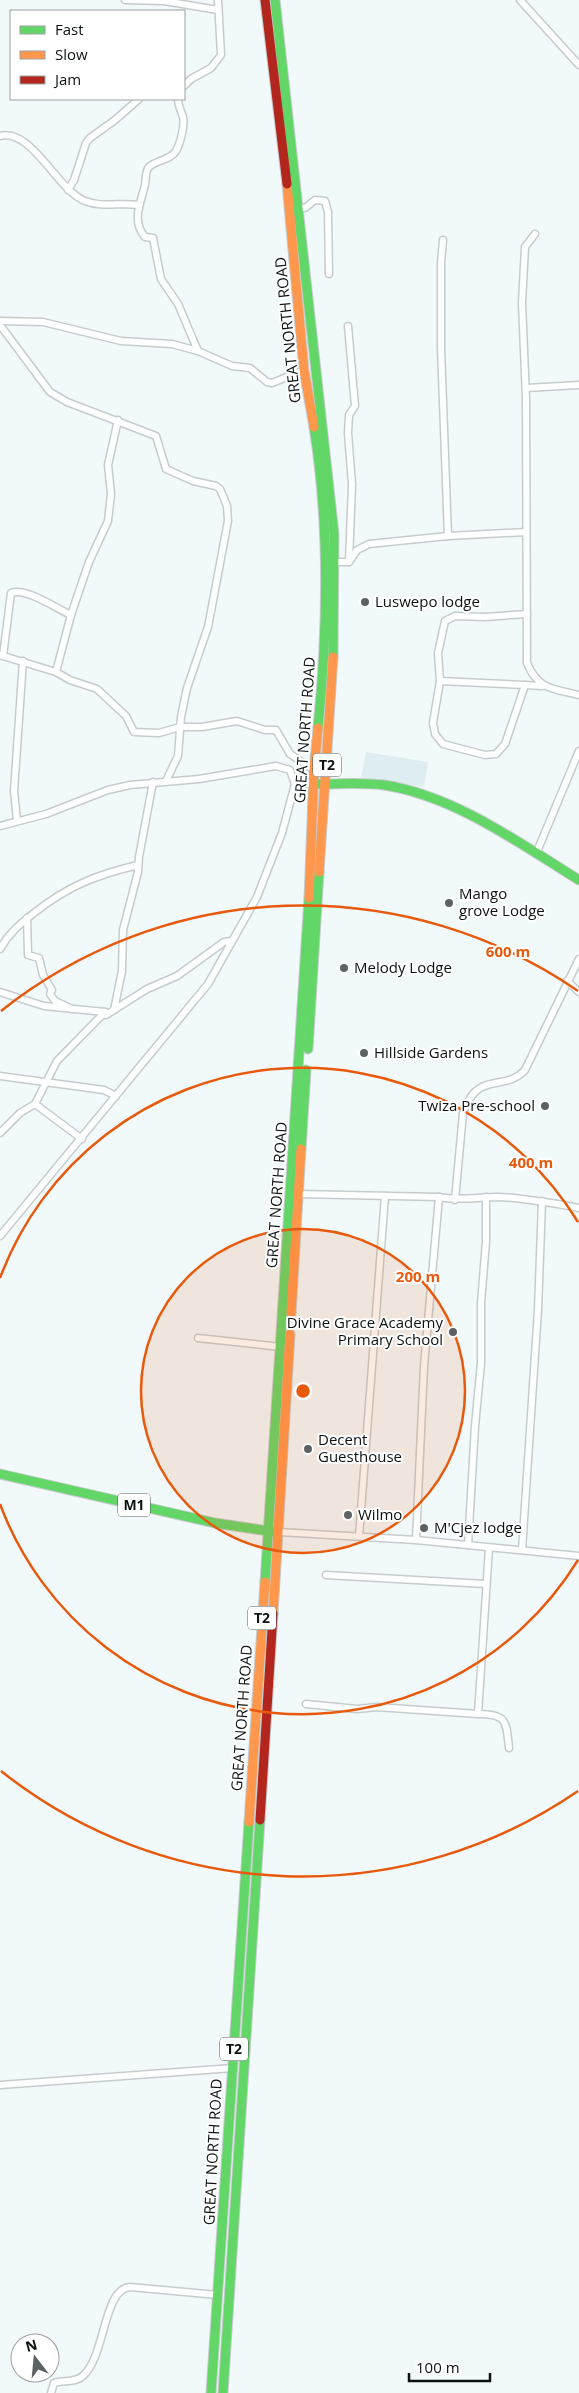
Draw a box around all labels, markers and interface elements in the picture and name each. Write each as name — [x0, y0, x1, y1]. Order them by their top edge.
legend — [10, 10, 185, 100]
text: Fast — [55, 19, 84, 39]
text: Slow — [55, 44, 88, 64]
text: Jam — [53, 69, 81, 89]
street label: GREAT NORTH ROAD — [269, 256, 305, 404]
place label: Luswepo lodge — [375, 591, 480, 611]
marker: Luswepo lodge — [359, 596, 371, 608]
street label: GREAT NORTH ROAD — [289, 656, 319, 804]
road number: T2 — [313, 754, 341, 776]
place label: Mango grove Lodge — [459, 883, 545, 920]
marker: Mango grove Lodge — [443, 897, 455, 909]
text: 600 m — [486, 941, 530, 961]
place label: Melody Lodge — [354, 957, 452, 977]
marker: Melody Lodge — [338, 962, 350, 974]
place label: Hillside Gardens — [374, 1042, 488, 1062]
marker: Hillside Gardens — [358, 1047, 370, 1059]
place label: Twiza Pre-school — [418, 1095, 535, 1115]
marker: Twiza Pre-school — [539, 1100, 551, 1112]
street label: GREAT NORTH ROAD — [261, 1121, 291, 1269]
text: 400 m — [509, 1152, 553, 1172]
text: 200 m — [396, 1266, 440, 1286]
place label: Divine Grace Academy Primary School — [287, 1312, 443, 1349]
marker: Divine Grace Academy Primary School — [447, 1326, 459, 1338]
centre of rings — [294, 1382, 312, 1400]
place label: Decent Guesthouse — [318, 1429, 402, 1466]
marker: Decent Guesthouse — [302, 1443, 314, 1455]
road number: M1 — [118, 1494, 150, 1516]
place label: Wilmo — [358, 1504, 402, 1524]
marker: Wilmo — [342, 1509, 354, 1521]
place label: M'Cjez lodge — [434, 1517, 522, 1537]
marker: M'Cjez lodge — [418, 1522, 430, 1534]
road number: T2 — [248, 1606, 276, 1630]
street label: GREAT NORTH ROAD — [226, 1644, 256, 1792]
road number: T2 — [220, 2038, 248, 2060]
street label: GREAT NORTH ROAD — [198, 2078, 226, 2226]
north arrow — [10, 2333, 60, 2383]
text: N — [23, 2334, 39, 2356]
scale bar — [409, 2350, 490, 2382]
text: 100 m — [416, 2357, 460, 2377]

